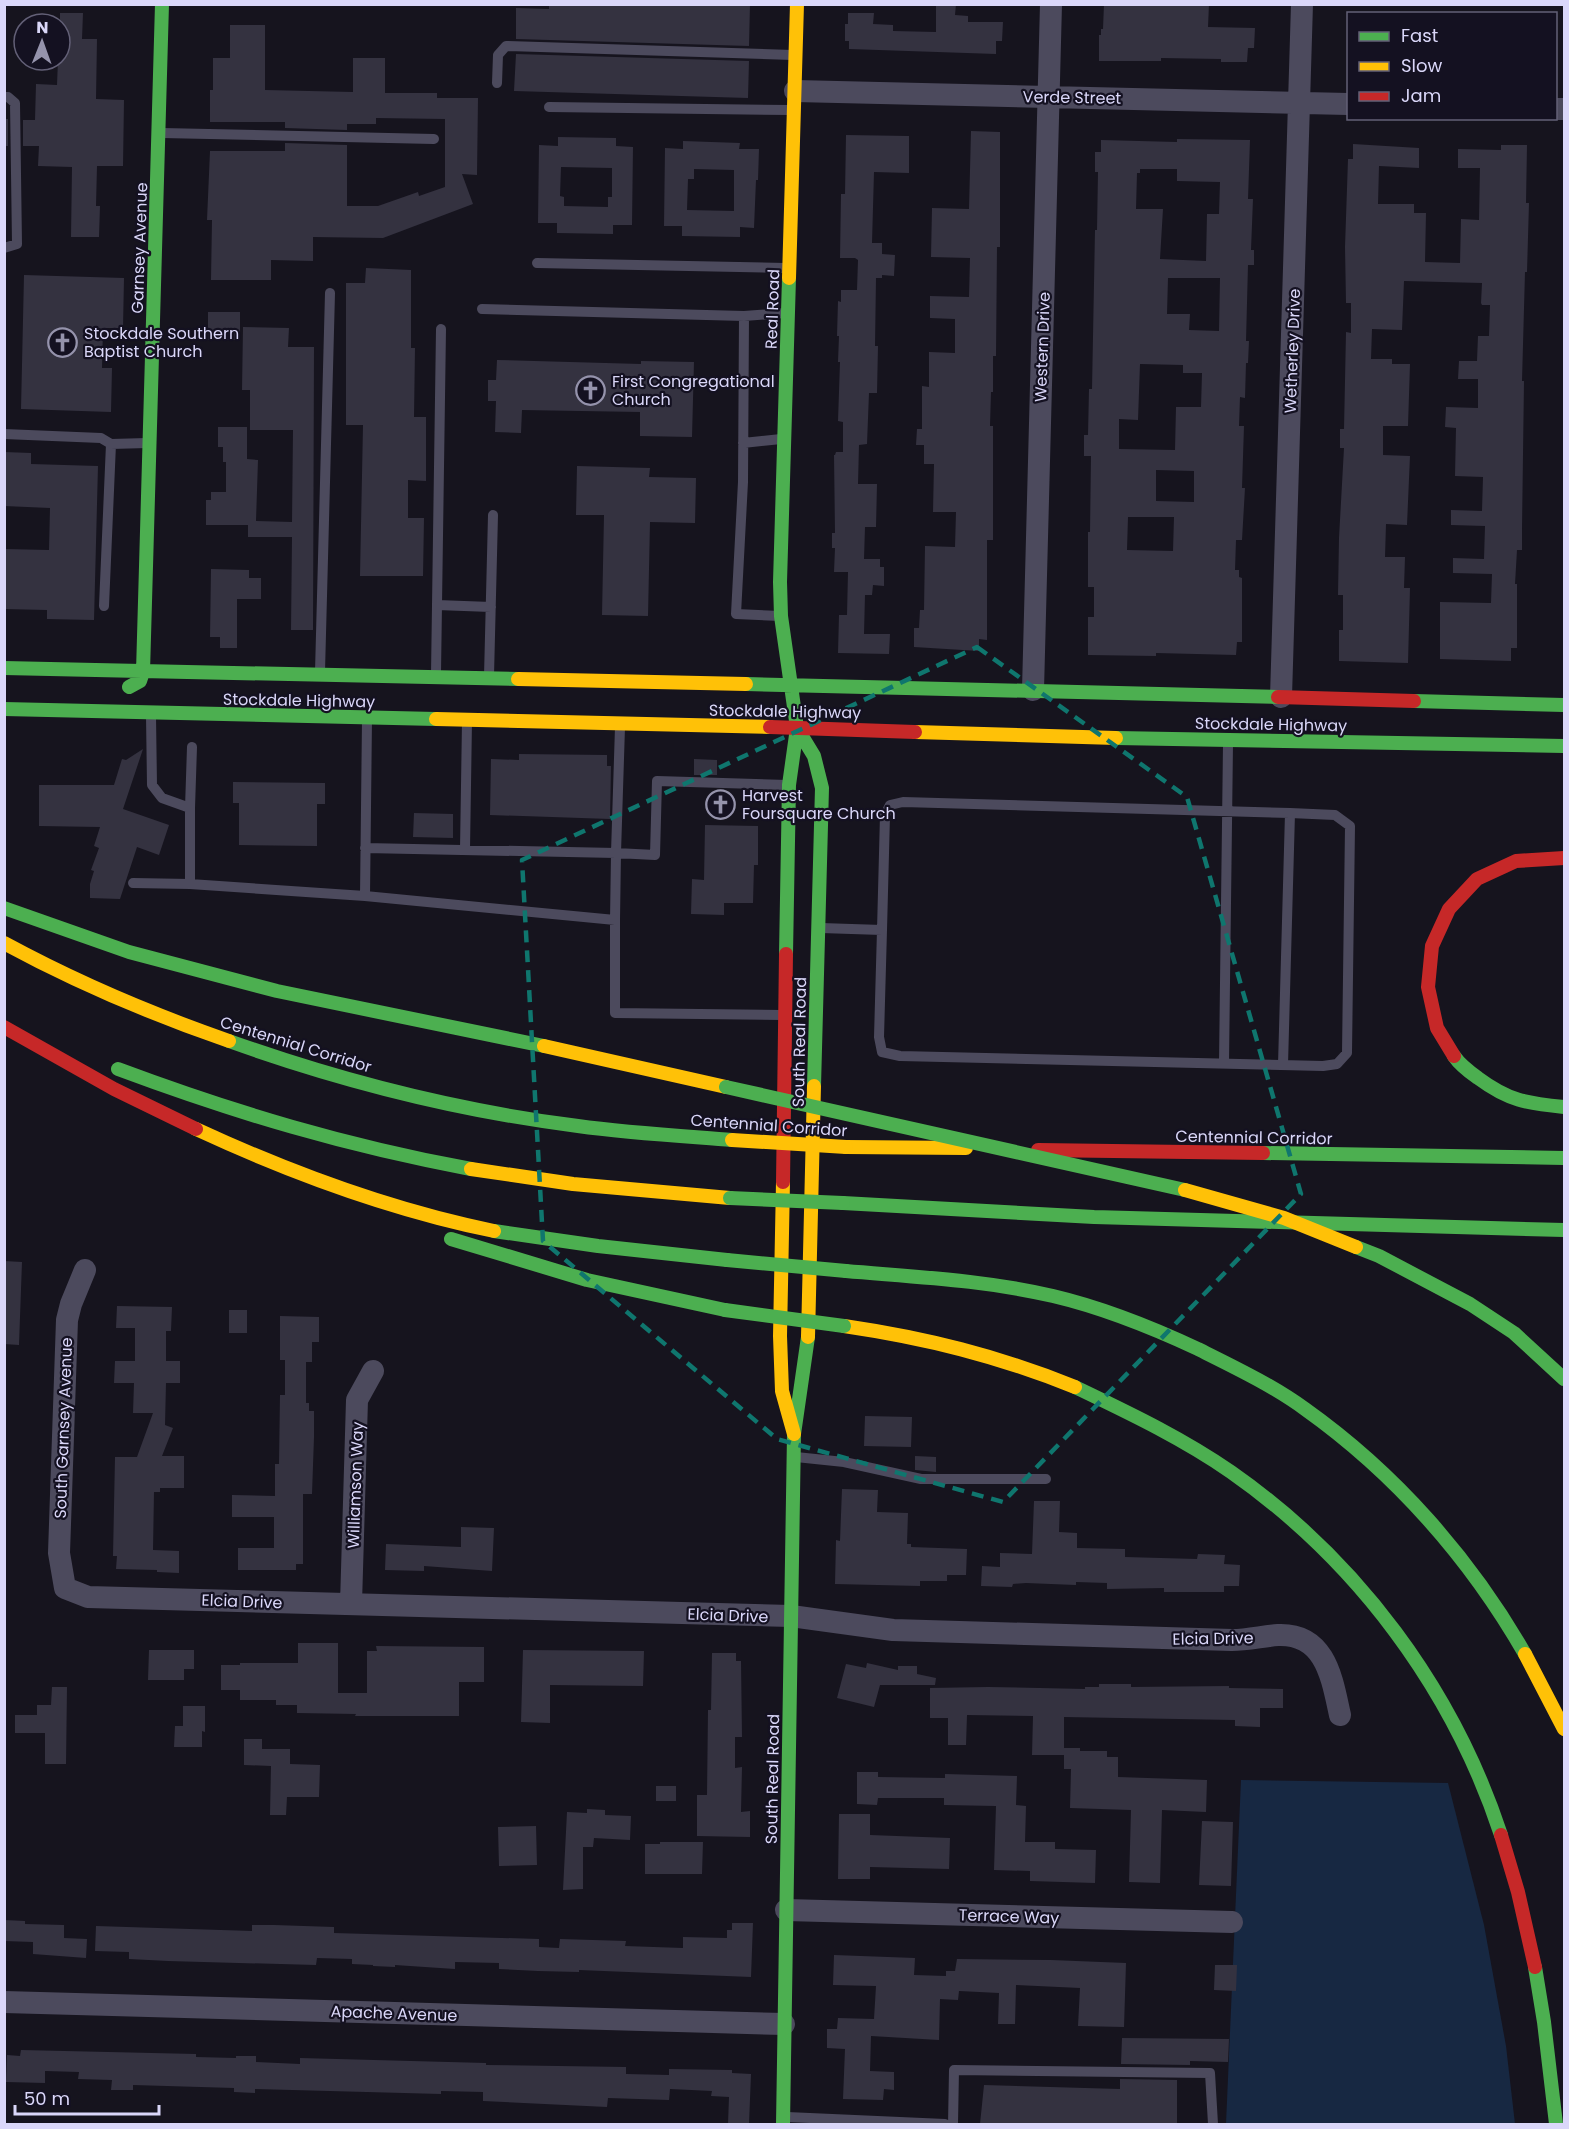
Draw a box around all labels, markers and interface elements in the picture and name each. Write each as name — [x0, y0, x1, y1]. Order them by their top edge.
north arrow — [12, 12, 72, 72]
legend — [1347, 12, 1557, 120]
text: N — [36, 16, 48, 39]
text: Fast — [1401, 23, 1438, 48]
text: Slow — [1401, 53, 1443, 78]
text: Jam — [1401, 83, 1441, 108]
street label: Verde Street — [1023, 85, 1122, 110]
street label: Garnsey Avenue — [126, 182, 153, 314]
street label: Real Road — [760, 268, 785, 350]
street label: Wetherley Drive — [1279, 288, 1306, 414]
street label: Western Drive — [1029, 291, 1056, 403]
place label: Stockdale Southern Baptist Church — [84, 322, 239, 363]
church icon: Stockdale Southern Baptist Church — [47, 326, 79, 358]
place label: First Congregational Church — [612, 370, 775, 411]
church icon: First Congregational Church — [575, 374, 607, 406]
street label: Stockdale Highway — [223, 688, 375, 713]
street label: Stockdale Highway — [709, 699, 861, 724]
street label: Stockdale Highway — [1195, 712, 1347, 737]
place label: Harvest Foursquare Church — [742, 784, 896, 825]
church icon: Harvest Foursquare Church — [705, 788, 737, 820]
street label: South Real Road — [787, 977, 812, 1107]
street label: Centennial Corridor — [217, 1011, 374, 1078]
street label: Centennial Corridor — [690, 1109, 848, 1142]
street label: Centennial Corridor — [1175, 1125, 1333, 1150]
street label: South Garnsey Avenue — [49, 1337, 78, 1519]
street label: Williamson Way — [342, 1421, 369, 1549]
street label: Elcia Drive — [201, 1589, 283, 1614]
street label: Elcia Drive — [687, 1603, 769, 1628]
street label: Elcia Drive — [1172, 1626, 1254, 1651]
street label: South Real Road — [760, 1714, 785, 1844]
street label: Terrace Way — [958, 1903, 1060, 1930]
street label: Apache Avenue — [330, 2000, 458, 2027]
scale bar — [15, 2078, 159, 2116]
text: 50 m — [24, 2086, 70, 2111]

